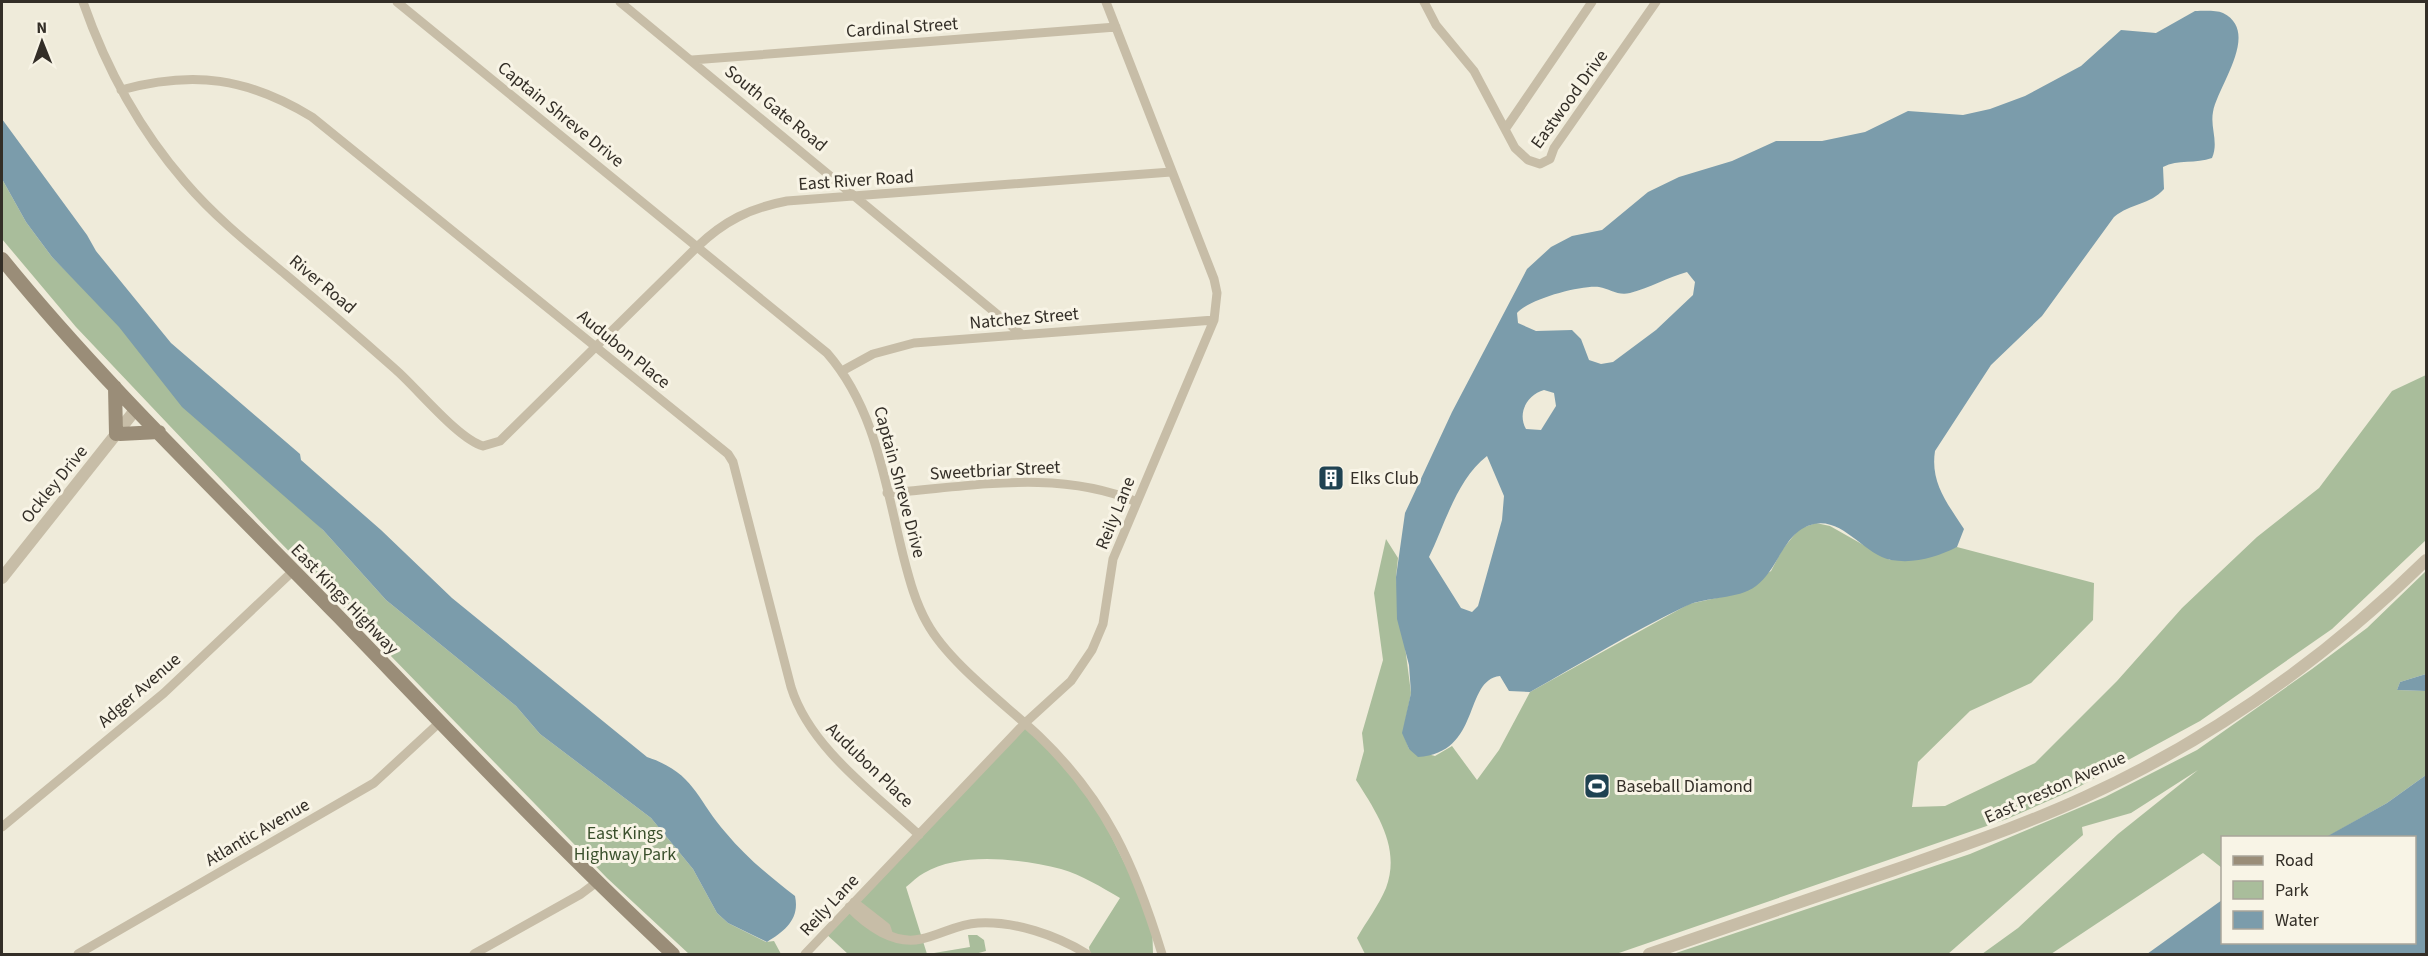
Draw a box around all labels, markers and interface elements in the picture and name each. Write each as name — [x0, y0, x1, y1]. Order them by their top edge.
street label: Cardinal Street — [845, 11, 959, 44]
north arrow — [12, 12, 72, 72]
text: N — [36, 17, 47, 39]
street label: Eastwood Drive — [1525, 45, 1614, 154]
street label: Captain Shreve Drive — [492, 56, 629, 173]
street label: South Gate Road — [719, 59, 832, 158]
street label: East River Road — [797, 164, 915, 197]
street label: River Road — [284, 249, 362, 320]
street label: Natchez Street — [968, 301, 1080, 336]
street label: Audubon Place — [572, 304, 676, 395]
street label: Captain Shreve Drive — [867, 404, 932, 561]
street label: Ockley Drive — [15, 440, 94, 529]
street label: Sweetbriar Street — [929, 455, 1061, 486]
building icon: Elks Club — [1316, 463, 1346, 493]
place label: Elks Club — [1350, 466, 1419, 491]
street label: Reily Lane — [1090, 473, 1141, 553]
street label: East Kings Highway — [285, 538, 405, 661]
street label: Adger Avenue — [92, 647, 186, 734]
street label: Audubon Place — [820, 717, 919, 814]
street label: East Preston Avenue — [1981, 745, 2130, 830]
sports icon: Baseball Diamond — [1582, 771, 1612, 801]
place label: Baseball Diamond — [1616, 774, 1753, 799]
street label: Atlantic Avenue — [200, 792, 314, 872]
park label: East Kings Highway Park — [574, 821, 676, 867]
legend — [2221, 836, 2416, 944]
text: Road — [2275, 848, 2314, 873]
street label: Reily Lane — [794, 869, 865, 942]
text: Park — [2275, 878, 2309, 903]
text: Water — [2275, 908, 2319, 933]

